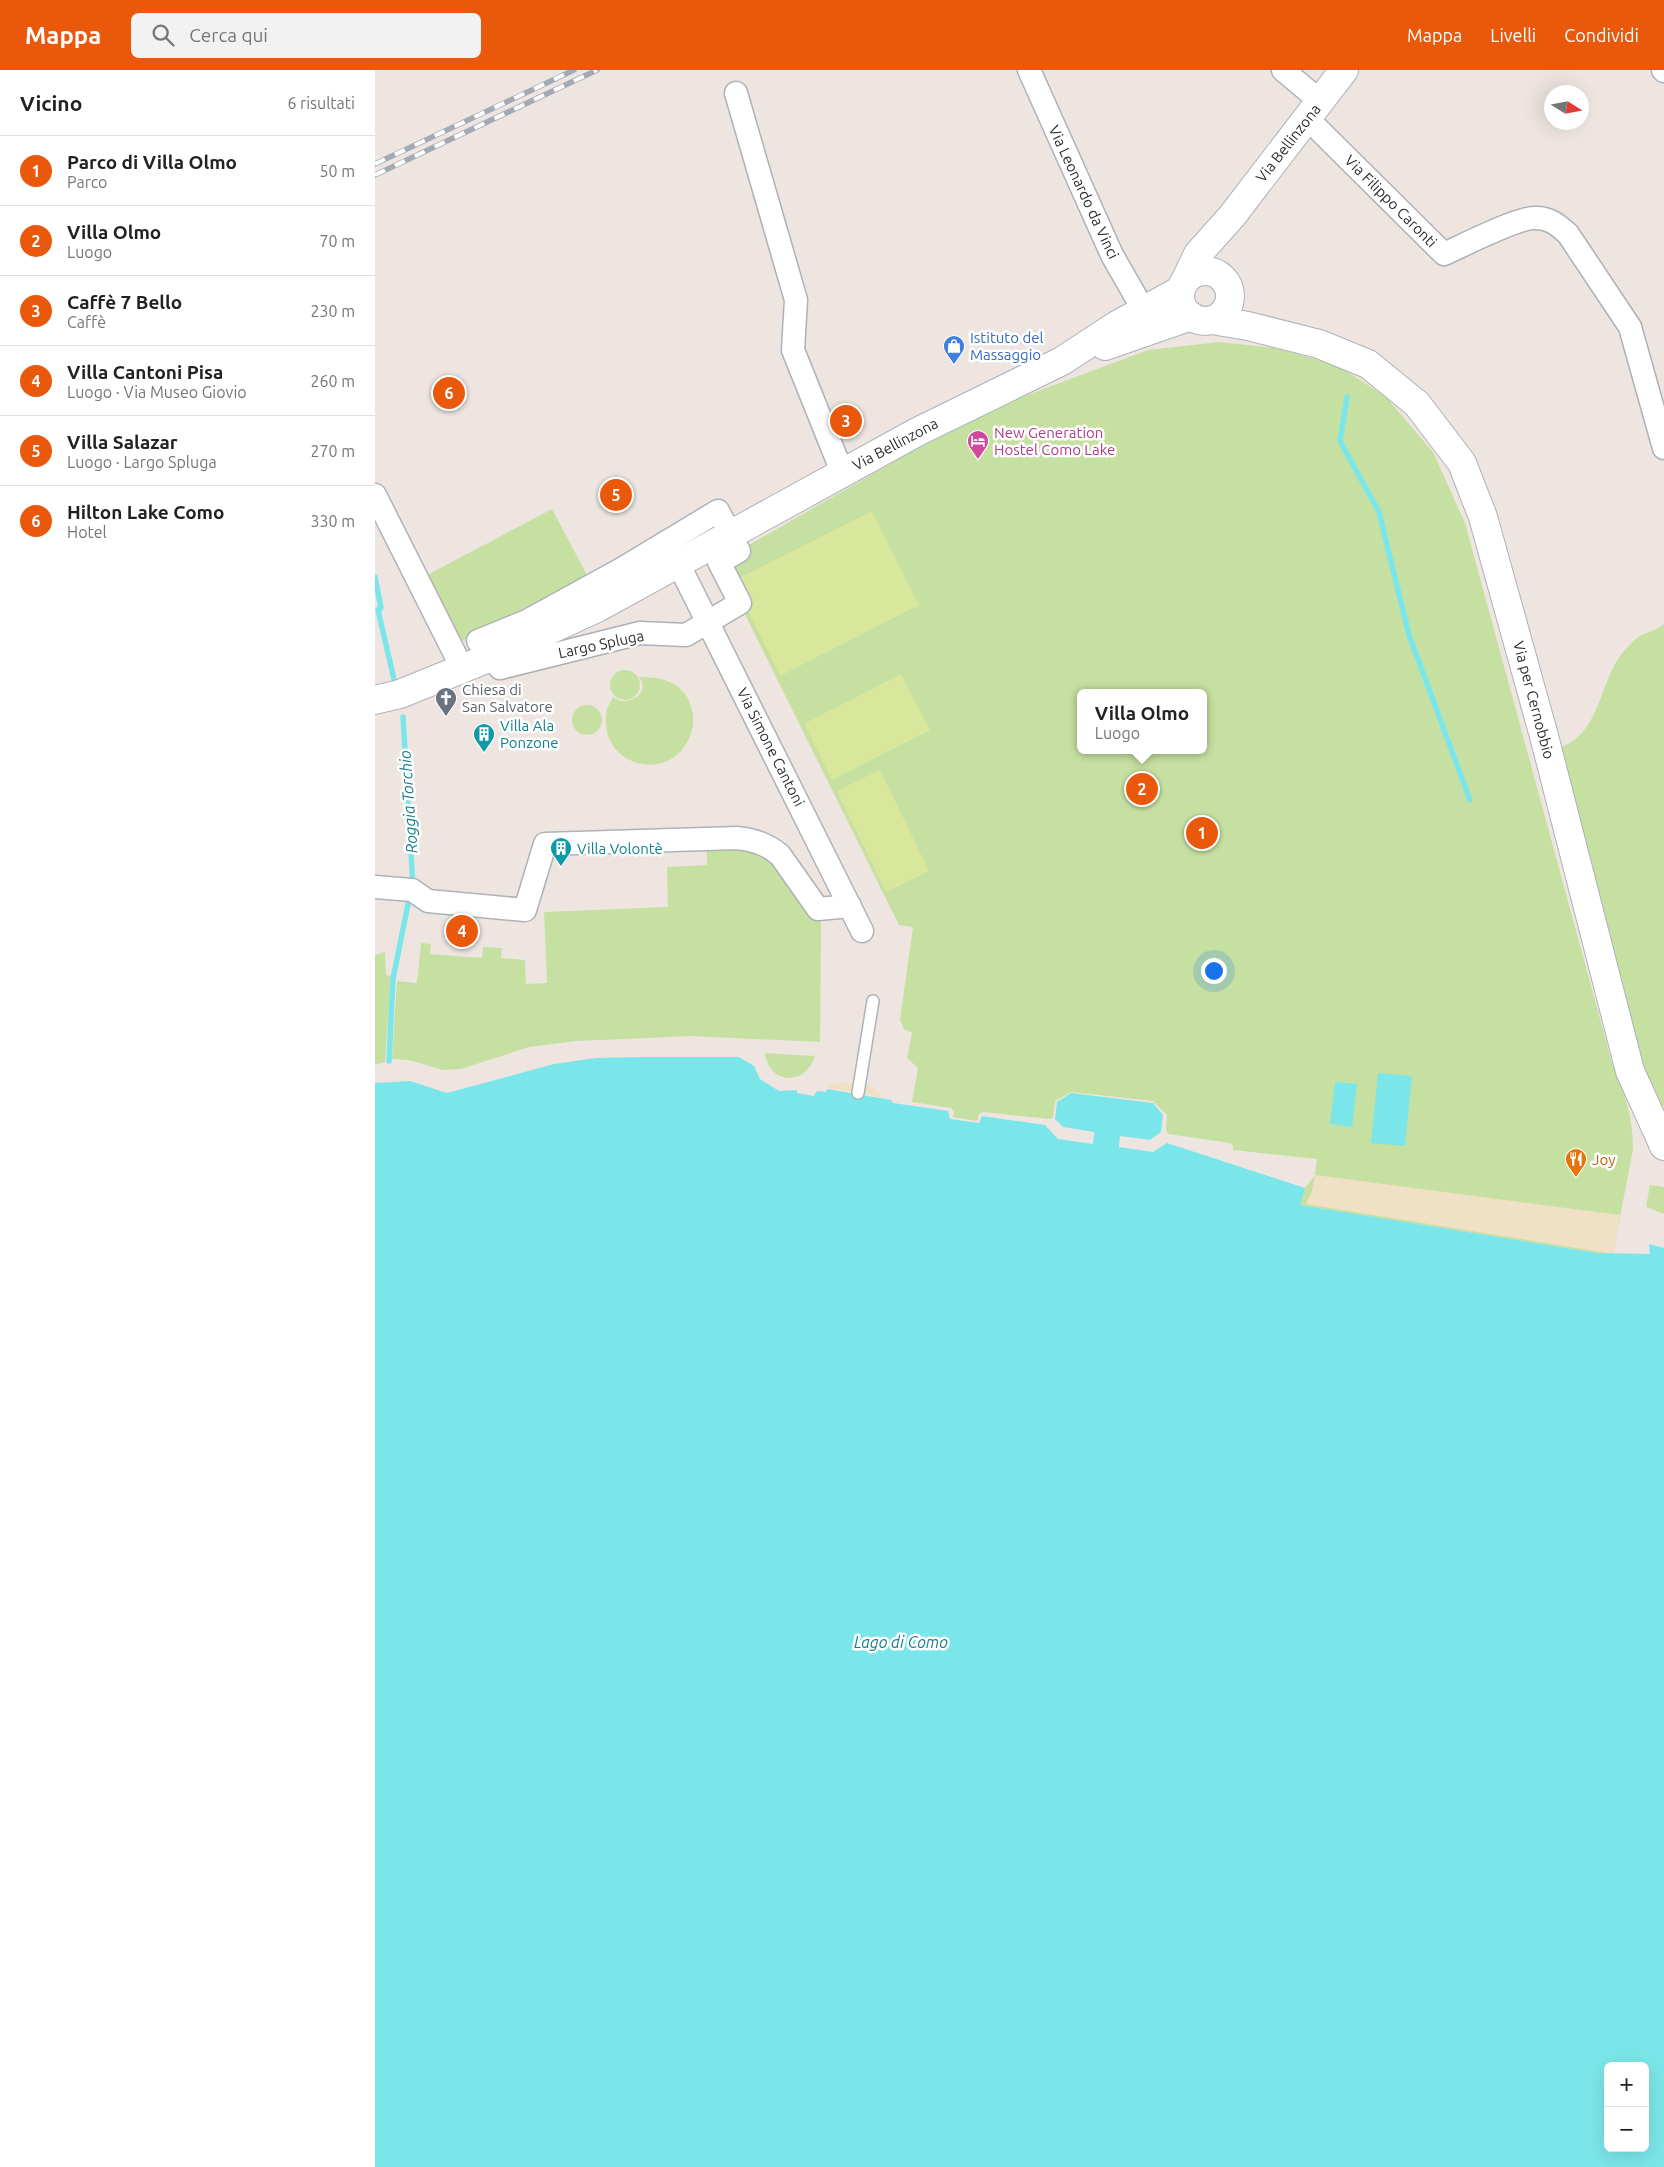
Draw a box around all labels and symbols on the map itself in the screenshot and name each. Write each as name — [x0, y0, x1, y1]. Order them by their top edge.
north arrow — [1544, 85, 1589, 130]
street label: Via Bellinzona — [1252, 101, 1324, 185]
street label: Via Leonardo da Vinci — [1046, 123, 1122, 261]
street label: Via Filippo Caronti — [1341, 151, 1441, 251]
place label: Istituto del Massaggio — [970, 329, 1043, 363]
shop icon: Istituto del Massaggio — [942, 334, 966, 365]
pin: 6 — [433, 374, 465, 412]
pin: 3 — [830, 402, 862, 440]
street label: Via Bellinzona — [849, 414, 941, 474]
place label: New Generation Hostel Como Lake — [994, 424, 1115, 458]
hotel icon: New Generation Hostel Como Lake — [966, 429, 990, 460]
pin: 5 — [600, 476, 632, 514]
street label: Largo Spluga — [557, 627, 645, 661]
street label: Via per Cernobbio — [1510, 639, 1558, 761]
place label: Chiesa di San Salvatore — [462, 681, 553, 715]
street label: Via Simone Cantoni — [734, 685, 808, 809]
church icon: Chiesa di San Salvatore — [434, 686, 458, 717]
place label: Villa Ala Ponzone — [500, 717, 559, 751]
building icon: Villa Ala Ponzone — [472, 722, 496, 753]
water label: Roggia Torchio — [395, 750, 421, 854]
pin: 2 — [1126, 770, 1158, 808]
pin: 1 — [1186, 814, 1218, 852]
building icon: Villa Volontè — [549, 836, 573, 867]
place label: Villa Volontè — [577, 840, 663, 857]
pin: 4 — [446, 912, 478, 950]
your location — [1201, 958, 1227, 984]
restaurant icon: Joy — [1564, 1147, 1588, 1178]
place label: Joy — [1592, 1151, 1615, 1168]
water label: Lago di Como — [854, 1633, 948, 1651]

